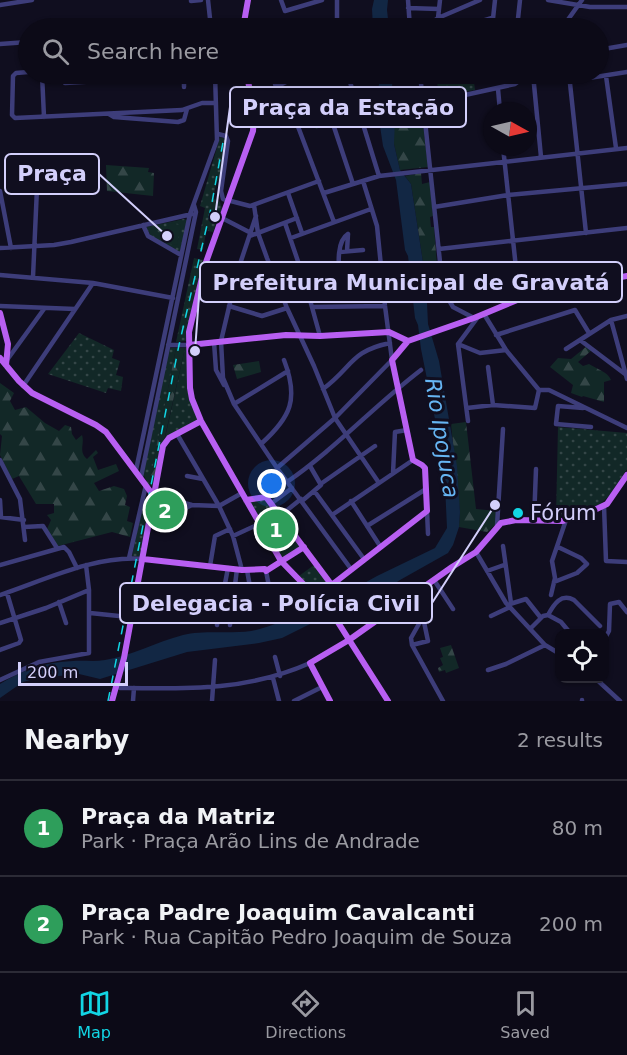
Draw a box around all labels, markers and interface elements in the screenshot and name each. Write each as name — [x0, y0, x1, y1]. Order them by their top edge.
search box — [18, 18, 609, 84]
icon: search — [39, 35, 72, 68]
text: Search here — [87, 39, 219, 64]
callout: Praça da Estação — [230, 87, 466, 127]
text: Praça da Estação — [242, 95, 454, 120]
north arrow — [483, 102, 537, 156]
callout: Praça — [5, 154, 99, 194]
text: Praça — [17, 161, 87, 186]
callout: Prefeitura Municipal de Gravatá — [200, 262, 622, 302]
text: Prefeitura Municipal de Gravatá — [212, 270, 610, 295]
water label: Rio Ipojuca — [420, 376, 464, 500]
your location — [257, 469, 286, 498]
pin: 2 — [146, 488, 184, 532]
place label: Fórum — [530, 501, 597, 525]
pin: 1 — [256, 506, 296, 552]
marker: Fórum — [511, 506, 525, 520]
callout: Delegacia - Polícia Civil — [120, 583, 432, 623]
text: Delegacia - Polícia Civil — [132, 591, 420, 616]
map controls — [555, 629, 609, 683]
button: locate — [555, 629, 609, 683]
scale bar — [18, 659, 128, 686]
text: 200 m — [27, 663, 78, 682]
text: Nearby — [24, 725, 129, 755]
text: 2 results — [517, 728, 603, 752]
text: Praça da Matriz — [81, 804, 275, 829]
text: 1 — [37, 816, 50, 840]
text: 80 m — [552, 816, 603, 840]
text: Park · Praça Arão Lins de Andrade — [81, 829, 420, 853]
text: Praça Padre Joaquim Cavalcanti — [81, 900, 475, 925]
text: 2 — [37, 912, 50, 936]
text: 200 m — [539, 912, 603, 936]
text: Park · Rua Capitão Pedro Joaquim de Souza — [81, 925, 512, 949]
tab: Map — [77, 987, 111, 1042]
tab: Directions — [265, 987, 346, 1042]
tab: Saved — [500, 987, 550, 1042]

